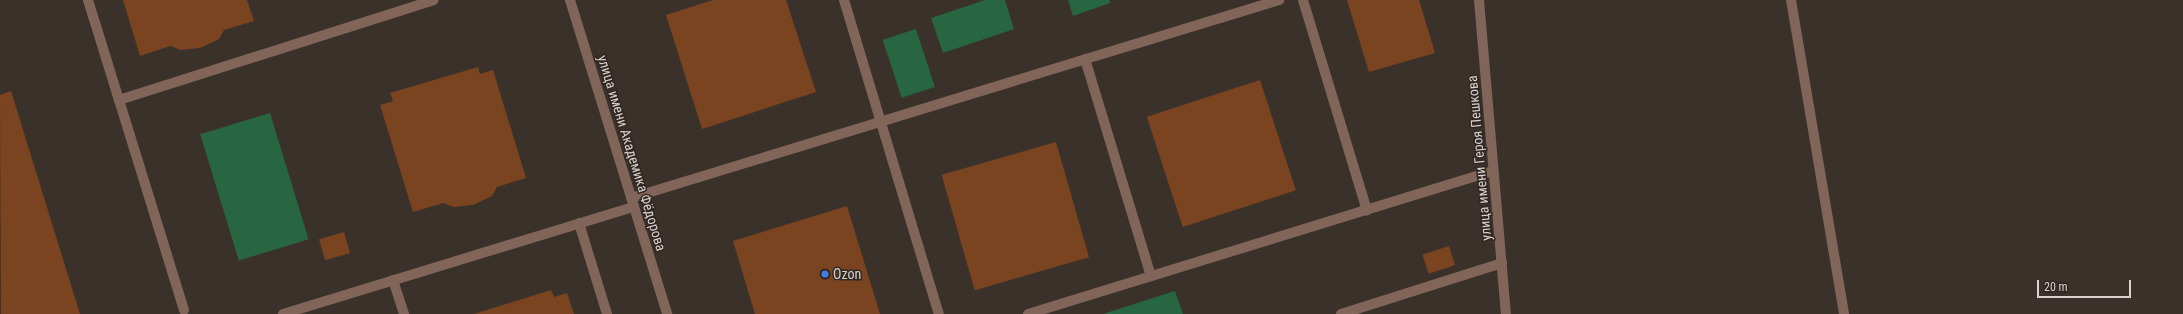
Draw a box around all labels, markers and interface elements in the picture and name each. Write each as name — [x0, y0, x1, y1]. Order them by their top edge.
street label: улица имени Академика Фёдорова — [594, 53, 670, 253]
street label: улица имени Героя Пешкова — [1463, 75, 1495, 241]
place label: Ozon — [833, 266, 861, 282]
marker: Ozon — [820, 269, 830, 279]
scale bar — [2039, 272, 2133, 298]
text: 20 m — [2044, 280, 2068, 294]

